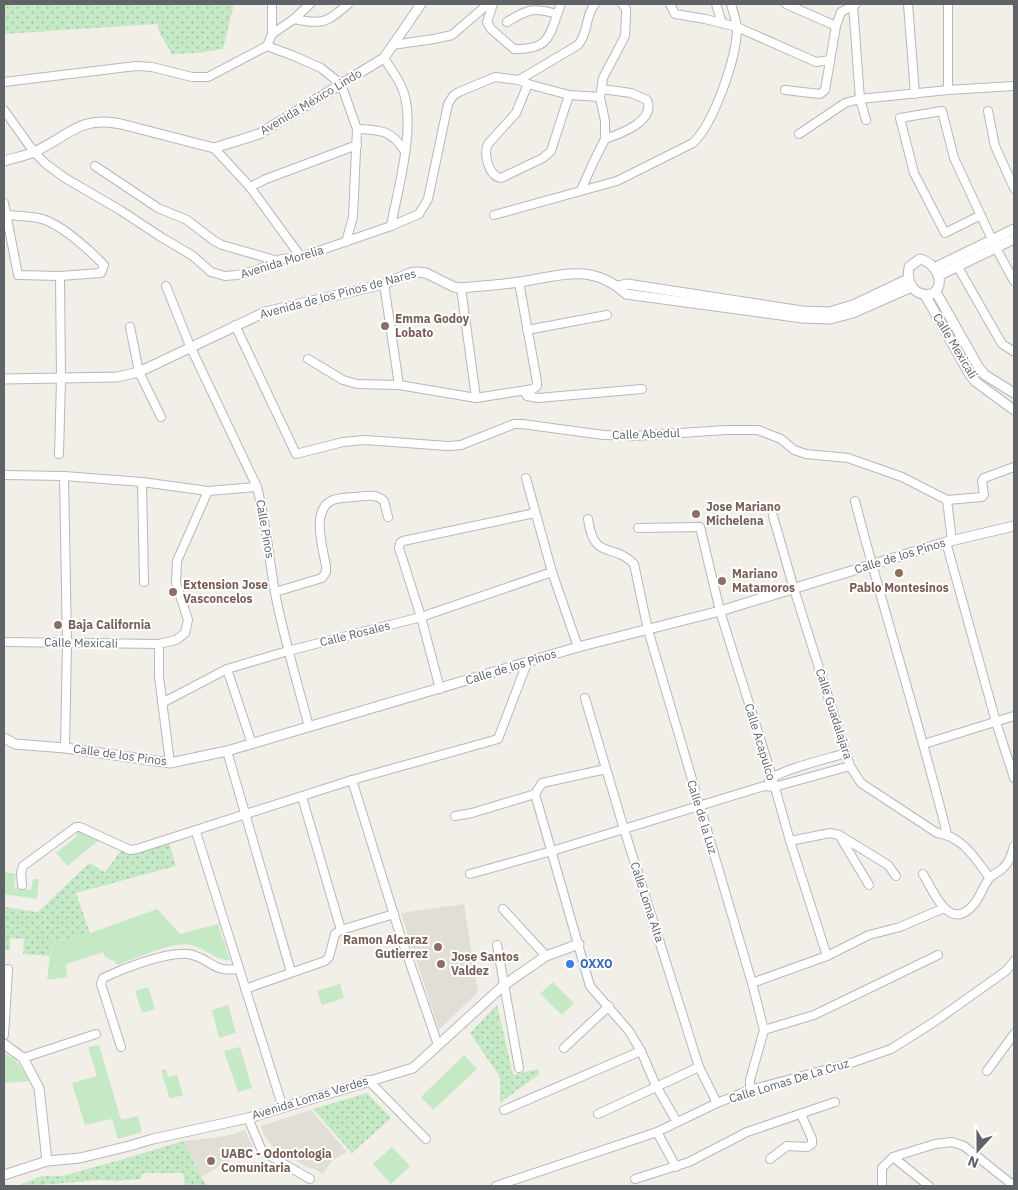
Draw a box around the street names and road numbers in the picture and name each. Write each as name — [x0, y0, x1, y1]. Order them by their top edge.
street label: Avenida México Lindo — [257, 65, 365, 138]
street label: Avenida Morelia — [239, 242, 326, 281]
street label: Avenida de los Pinos de Nares — [258, 265, 418, 322]
street label: Calle Mexicali — [930, 310, 981, 381]
street label: Calle Abedul — [612, 425, 680, 442]
street label: Calle Pinos — [253, 498, 278, 560]
street label: Calle de los Pinos — [852, 534, 947, 577]
street label: Calle Rosales — [318, 618, 392, 649]
street label: Calle Mexicali — [44, 634, 118, 651]
street label: Calle de los Pinos — [463, 645, 558, 688]
street label: Calle Guadalajara — [813, 667, 856, 762]
street label: Calle Acapulco — [742, 702, 779, 782]
street label: Calle de los Pinos — [72, 741, 168, 769]
street label: Calle de la Luz — [684, 778, 721, 856]
street label: Calle Loma Alta — [627, 860, 668, 944]
street label: Calle Lomas De La Cruz — [727, 1055, 851, 1106]
street label: Avenida Lomas Verdes — [250, 1073, 370, 1122]

